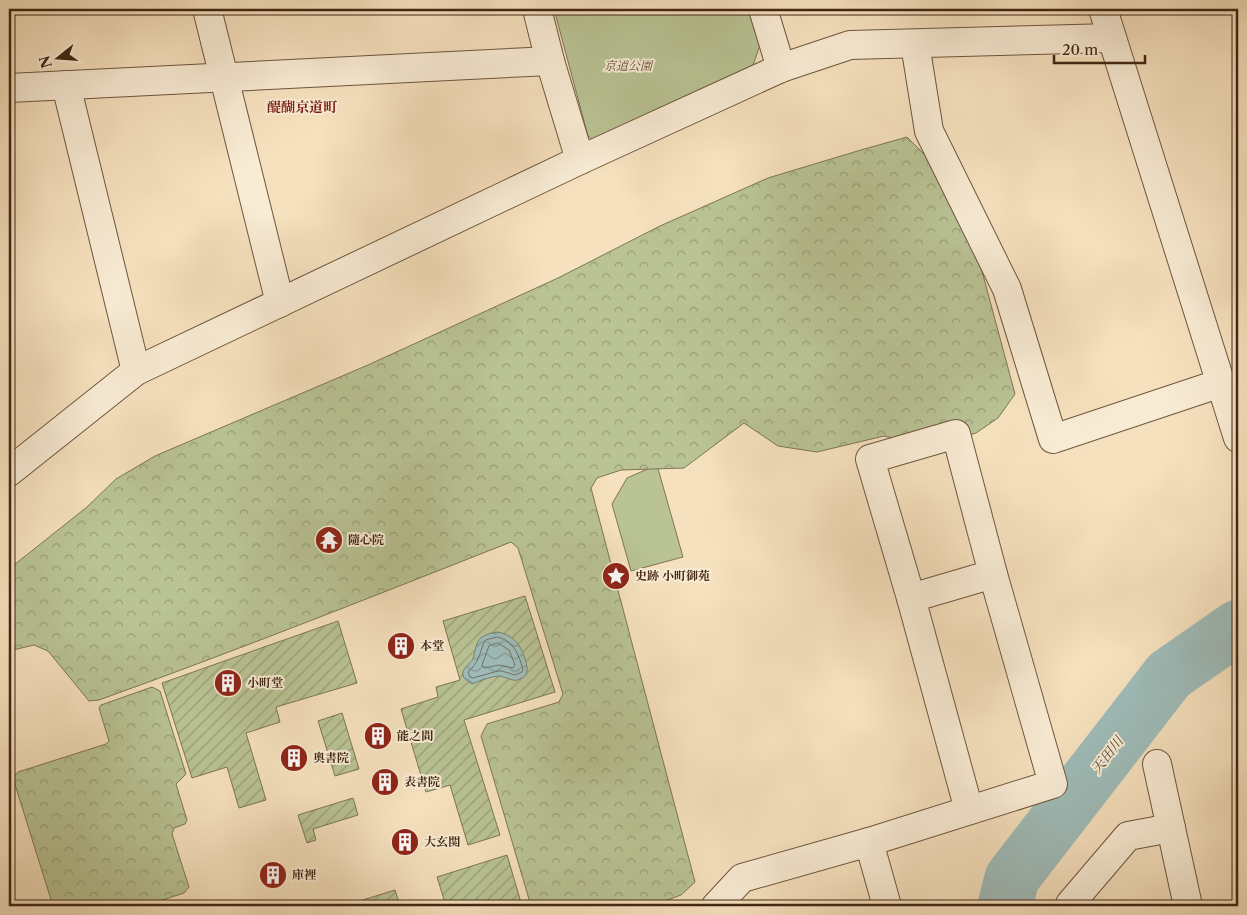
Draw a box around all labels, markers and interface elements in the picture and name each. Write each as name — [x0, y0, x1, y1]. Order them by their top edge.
north arrow — [32, 32, 82, 82]
scale bar — [1054, 32, 1146, 64]
text: 20 m — [1062, 40, 1098, 59]
text: N — [35, 53, 56, 70]
park label: 京道公園 — [604, 58, 654, 73]
district label: 醍醐京道町 — [267, 98, 338, 116]
temple icon: 隨心院 — [314, 525, 344, 555]
place label: 隨心院 — [348, 532, 384, 547]
place icon: 史跡 小町御苑 — [601, 561, 631, 591]
place label: 史跡 小町御苑 — [635, 568, 710, 583]
building icon: 本堂 — [386, 631, 416, 661]
place label: 本堂 — [420, 638, 444, 653]
building icon: 小町堂 — [213, 668, 243, 698]
place label: 小町堂 — [247, 675, 283, 690]
building icon: 能之間 — [363, 721, 393, 751]
place label: 能之間 — [397, 728, 433, 743]
water label: 天田川 — [1087, 731, 1128, 777]
building icon: 奥書院 — [279, 743, 309, 773]
place label: 奥書院 — [313, 750, 349, 765]
building icon: 表書院 — [370, 767, 400, 797]
place label: 表書院 — [404, 774, 440, 789]
building icon: 大玄関 — [390, 827, 420, 857]
place label: 大玄関 — [424, 834, 460, 849]
building icon: 庫裡 — [258, 860, 288, 890]
place label: 庫裡 — [292, 867, 316, 882]

